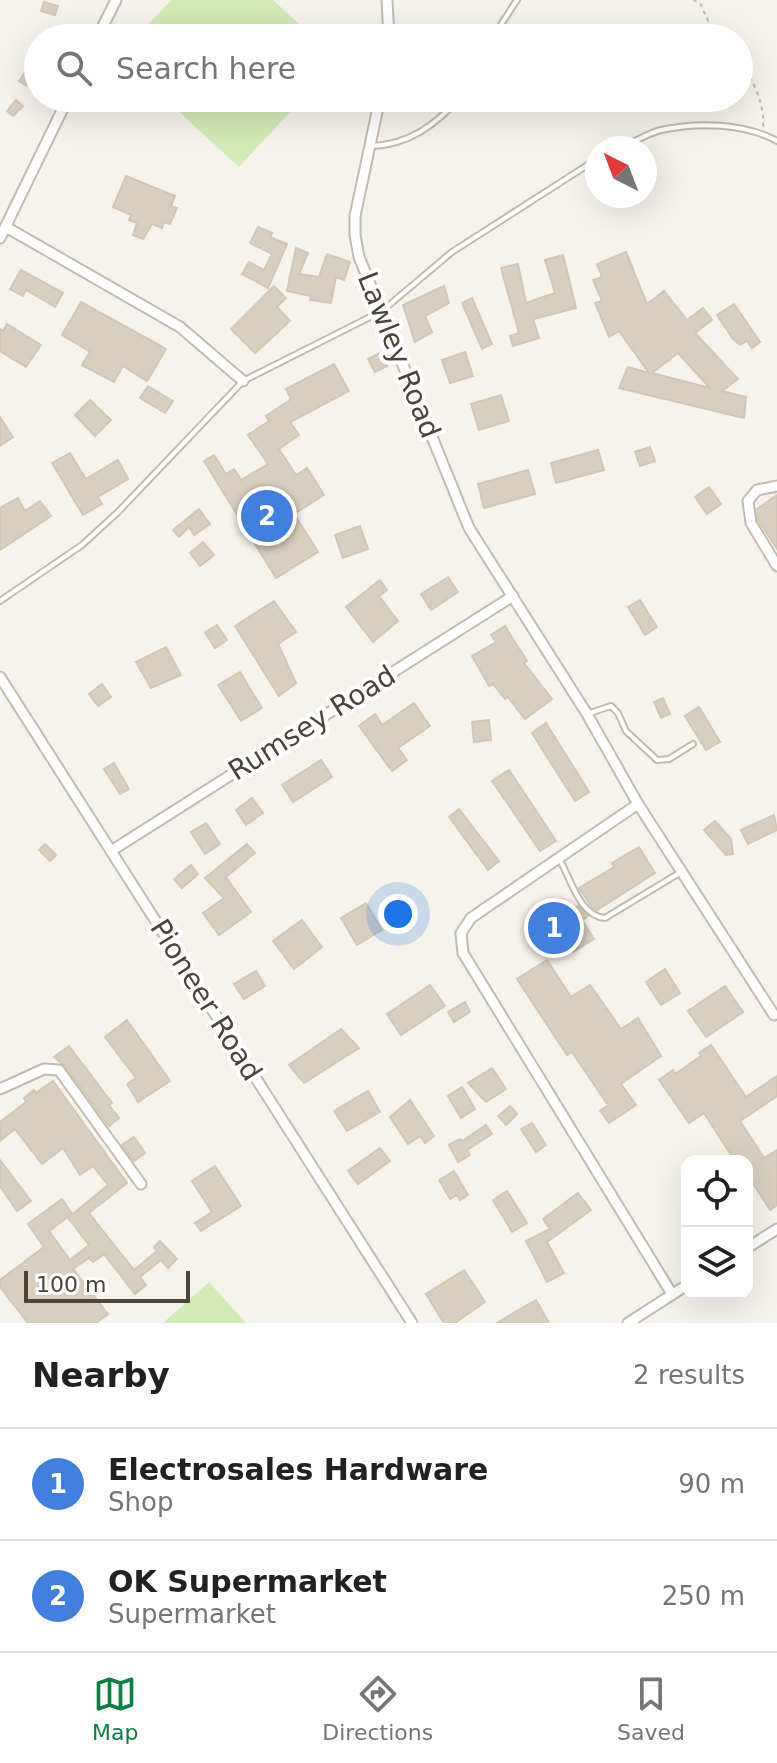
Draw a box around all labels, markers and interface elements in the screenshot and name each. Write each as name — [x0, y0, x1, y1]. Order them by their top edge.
search box — [24, 24, 753, 112]
icon: search — [52, 46, 96, 90]
text: Search here — [116, 51, 296, 86]
north arrow — [585, 136, 657, 208]
street label: Lawley Road — [351, 267, 447, 443]
pin: 2 — [241, 486, 293, 546]
street label: Rumsey Road — [222, 658, 402, 788]
your location — [378, 894, 418, 934]
pin: 1 — [528, 898, 580, 958]
street label: Pioneer Road — [143, 913, 269, 1087]
map controls — [681, 1155, 753, 1299]
button: locate — [681, 1155, 753, 1227]
button: layers — [681, 1227, 753, 1299]
scale bar — [24, 1267, 190, 1303]
text: 100 m — [36, 1272, 106, 1297]
text: Nearby — [32, 1355, 170, 1395]
text: 2 results — [633, 1360, 745, 1390]
text: Electrosales Hardware — [108, 1452, 488, 1487]
text: 1 — [49, 1469, 67, 1499]
text: 90 m — [678, 1469, 745, 1499]
text: Shop — [108, 1487, 173, 1517]
text: OK Supermarket — [108, 1564, 387, 1599]
text: 2 — [49, 1581, 67, 1611]
text: 250 m — [662, 1581, 745, 1611]
text: Supermarket — [108, 1599, 276, 1629]
tab: Map — [92, 1672, 138, 1745]
tab: Directions — [322, 1672, 433, 1745]
tab: Saved — [617, 1672, 685, 1745]

